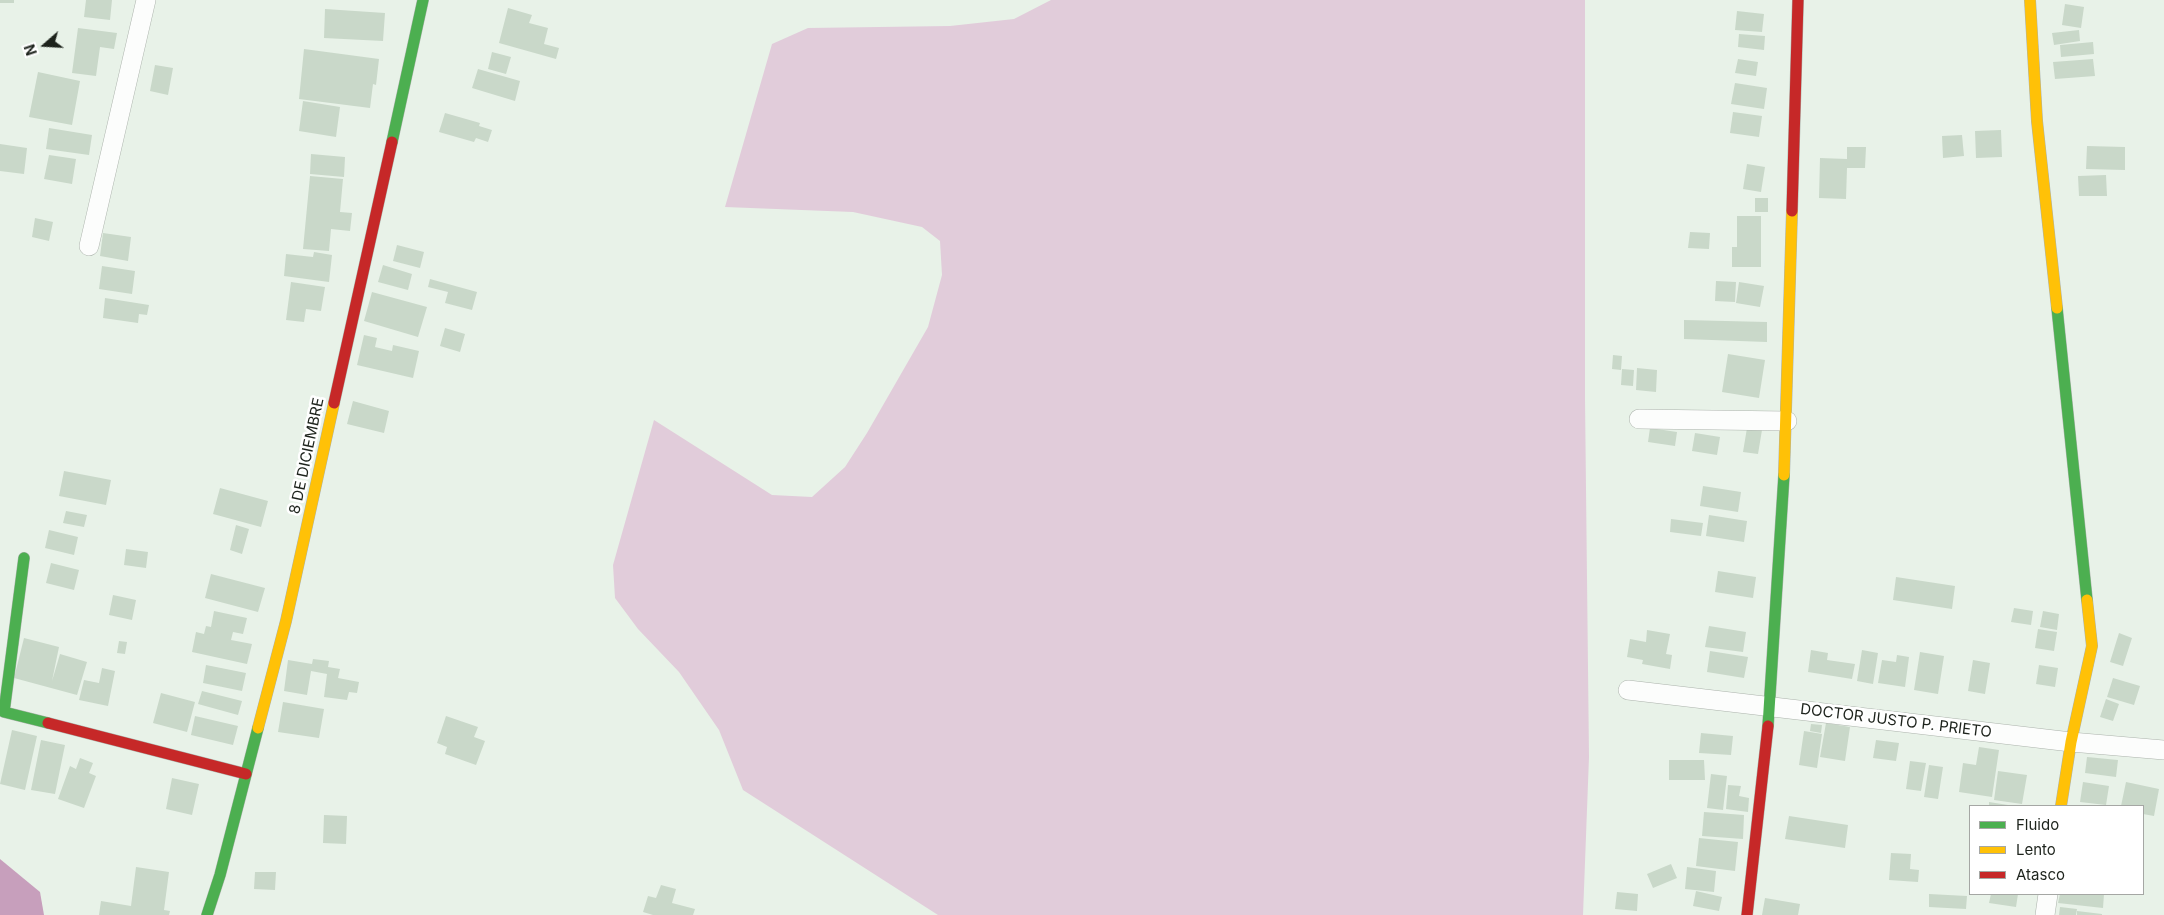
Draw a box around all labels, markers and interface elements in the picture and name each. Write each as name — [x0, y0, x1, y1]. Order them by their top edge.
north arrow — [20, 20, 70, 70]
text: N — [21, 42, 40, 58]
street label: 8 DE DICIEMBRE — [286, 396, 328, 516]
street label: DOCTOR JUSTO P. PRIETO — [1799, 700, 1993, 742]
legend — [1969, 805, 2144, 895]
text: Fluido — [2016, 815, 2059, 834]
text: Lento — [2016, 840, 2056, 859]
text: Atasco — [2016, 865, 2065, 884]

